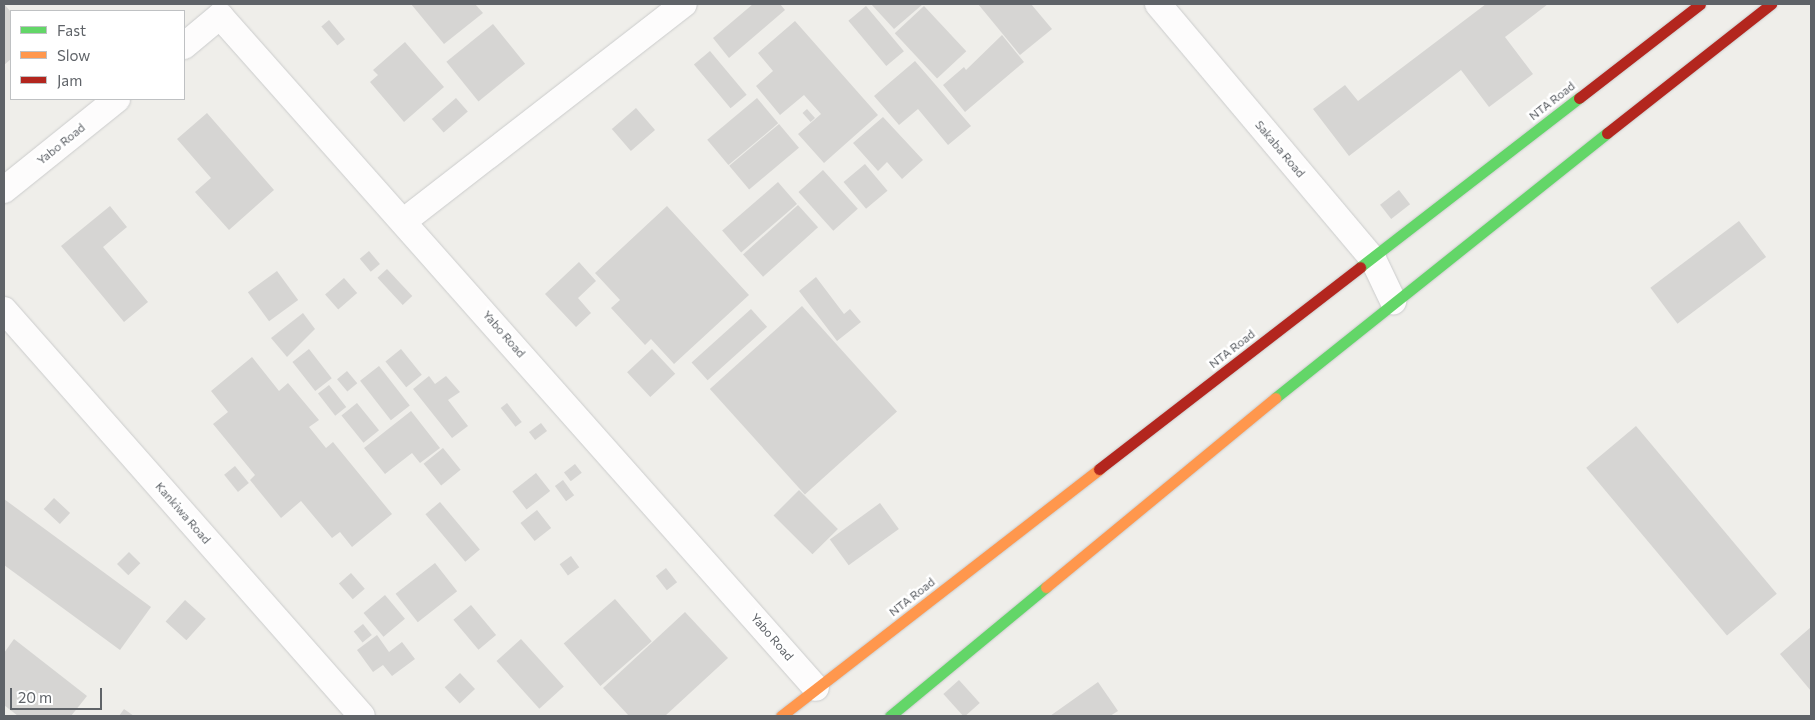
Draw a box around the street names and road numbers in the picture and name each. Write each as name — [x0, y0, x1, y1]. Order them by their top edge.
street label: NTA Road — [1526, 79, 1578, 123]
street label: Sakaba Road — [1252, 118, 1308, 180]
street label: Yabo Road — [34, 120, 88, 168]
street label: Yabo Road — [480, 308, 528, 360]
street label: NTA Road — [1206, 327, 1258, 371]
street label: Kankiwa Road — [152, 479, 214, 547]
street label: NTA Road — [886, 575, 938, 619]
street label: Yabo Road — [748, 611, 796, 663]

